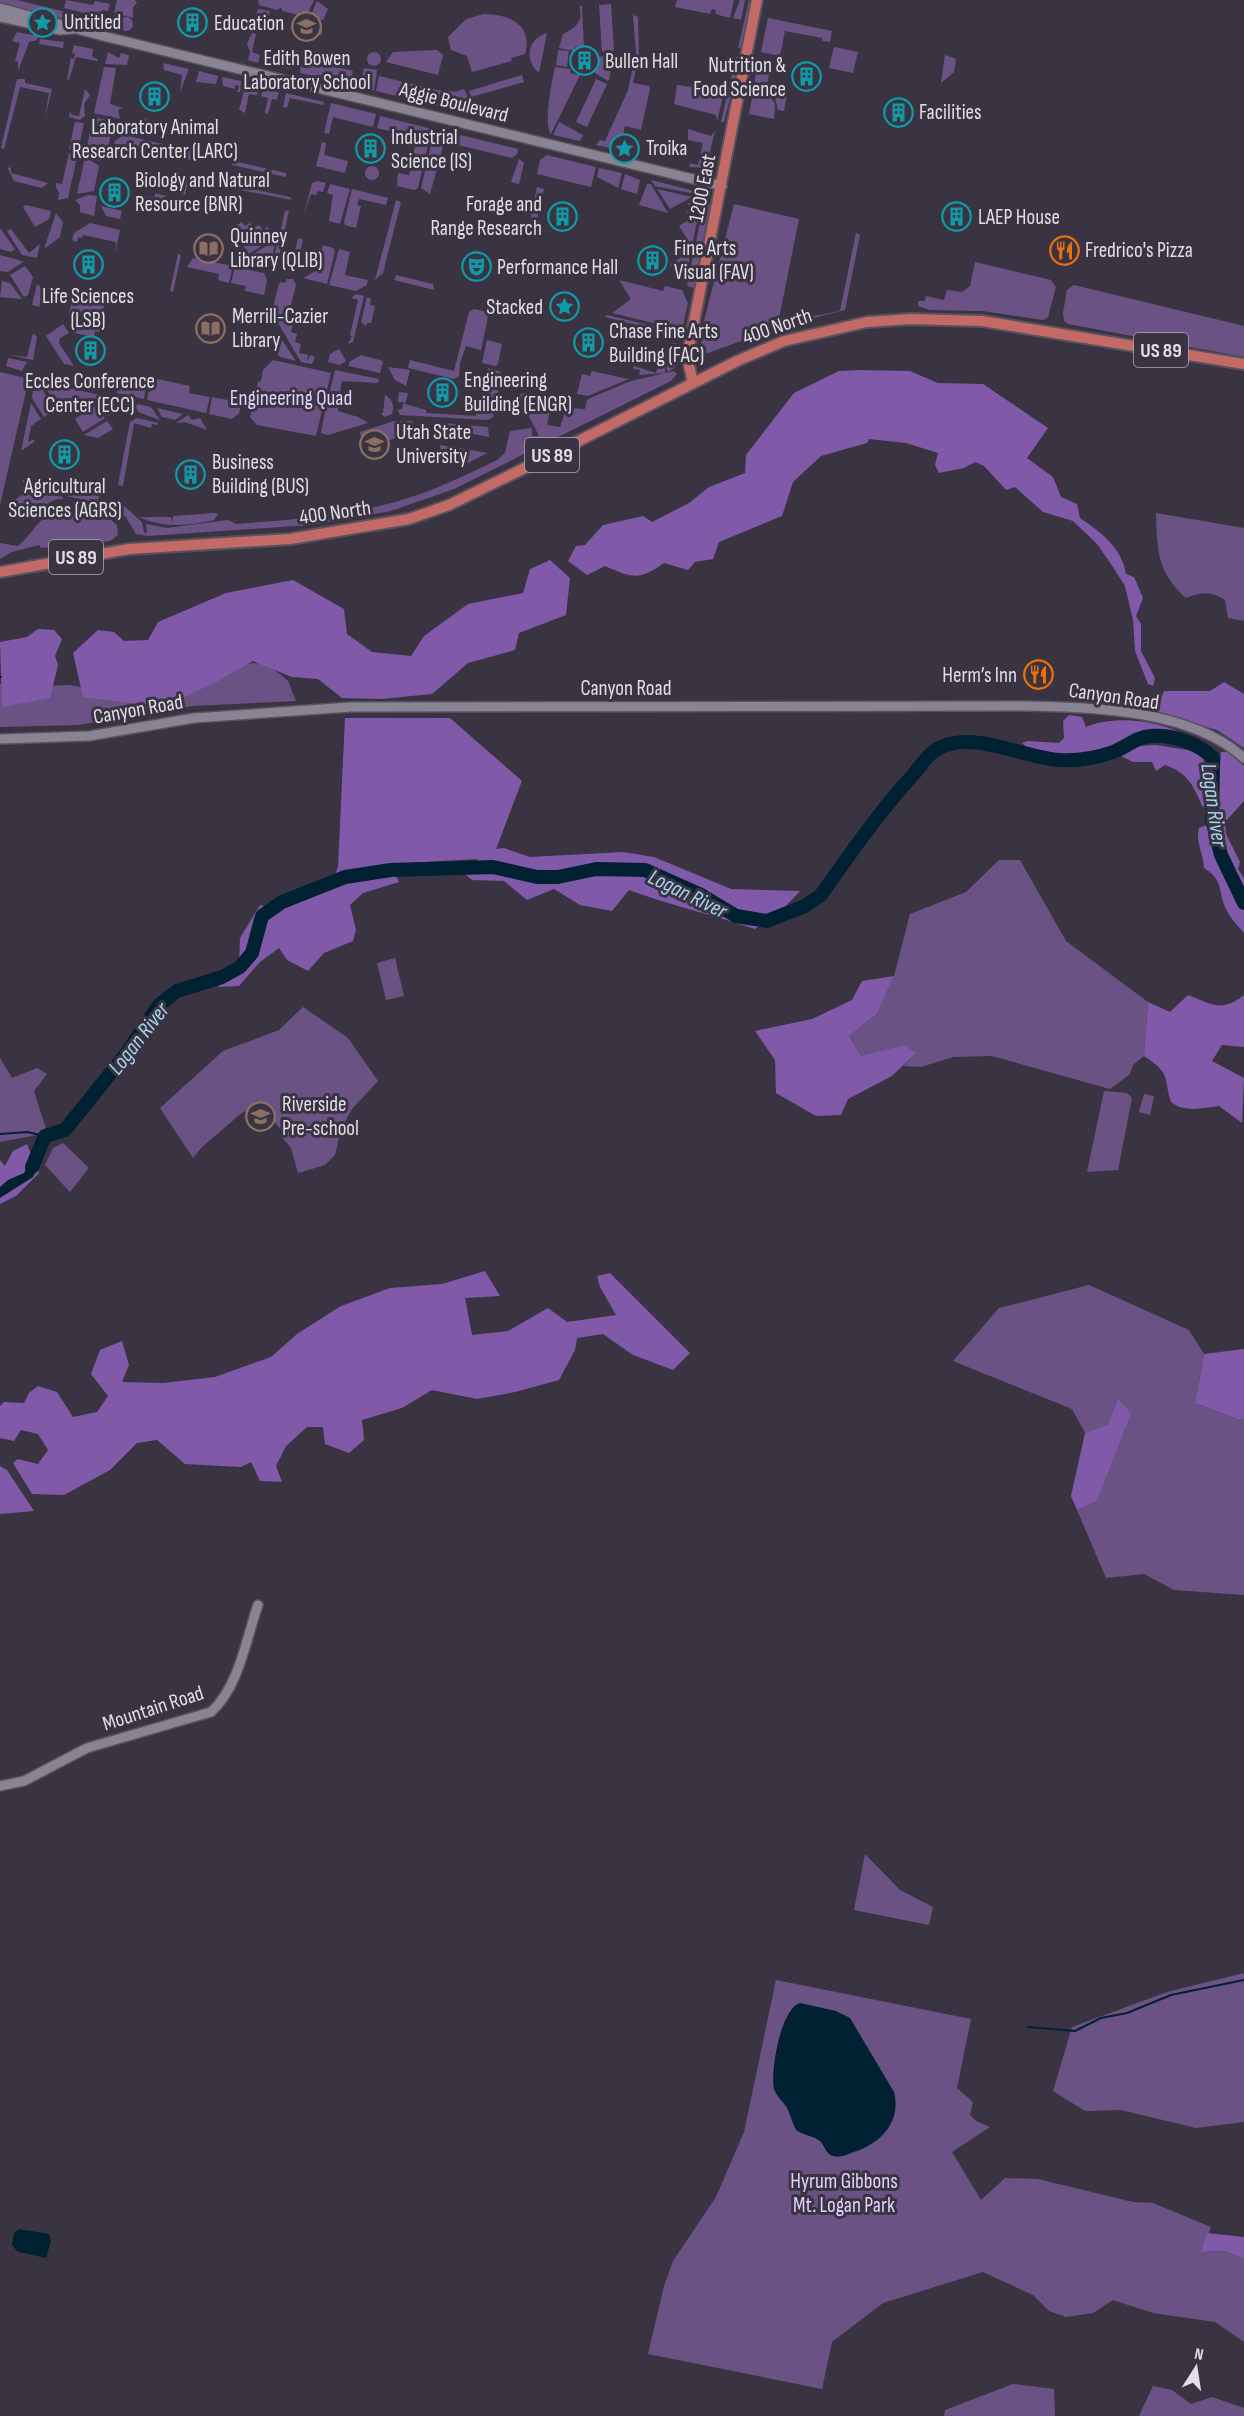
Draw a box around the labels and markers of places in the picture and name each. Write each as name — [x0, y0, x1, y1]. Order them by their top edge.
place icon: Untitled — [27, 6, 59, 38]
building icon: Education — [177, 7, 209, 39]
place label: Untitled — [64, 10, 121, 35]
place label: Education — [214, 11, 284, 36]
school or university icon: Edith Bowen Laboratory School — [291, 11, 323, 43]
building icon: Bullen Hall — [568, 45, 600, 77]
place label: Edith Bowen Laboratory School — [243, 46, 371, 95]
place label: Bullen Hall — [605, 49, 678, 74]
place label: Nutrition & Food Science — [693, 53, 786, 102]
building icon: Nutrition & Food Science — [791, 61, 823, 93]
building icon: Laboratory Animal Research Center (LARC) — [139, 80, 171, 112]
building icon: Facilities — [882, 96, 914, 128]
place label: Facilities — [919, 100, 982, 125]
place label: Laboratory Animal Research Center (LARC) — [72, 115, 238, 164]
place label: Industrial Science (IS) — [391, 125, 472, 174]
place icon: Troika — [609, 132, 641, 164]
building icon: Industrial Science (IS) — [354, 133, 386, 165]
place label: Troika — [646, 136, 687, 161]
place label: Biology and Natural Resource (BNR) — [135, 168, 270, 217]
building icon: Biology and Natural Resource (BNR) — [98, 176, 130, 208]
place label: Forage and Range Research — [430, 192, 542, 241]
building icon: Forage and Range Research — [547, 200, 579, 232]
building icon: LAEP House — [941, 201, 973, 233]
place label: LAEP House — [978, 205, 1060, 230]
place label: Quinney Library (QLIB) — [230, 224, 323, 273]
library icon: Quinney Library (QLIB) — [193, 232, 225, 264]
restaurant icon: Fredrico's Pizza — [1048, 234, 1080, 266]
place label: Fine Arts Visual (FAV) — [674, 236, 754, 285]
place label: Fredrico's Pizza — [1085, 238, 1193, 263]
building icon: Fine Arts Visual (FAV) — [637, 244, 669, 276]
building icon: Life Sciences (LSB) — [72, 249, 104, 281]
theatre icon: Performance Hall — [460, 251, 492, 283]
place label: Performance Hall — [497, 255, 618, 280]
place label: Life Sciences (LSB) — [42, 284, 134, 333]
place icon: Stacked — [548, 291, 580, 323]
place label: Stacked — [486, 295, 543, 320]
place label: Merrill-Cazier Library — [232, 304, 328, 353]
library icon: Merrill-Cazier Library — [195, 312, 227, 344]
place label: Chase Fine Arts Building (FAC) — [609, 319, 718, 368]
building icon: Chase Fine Arts Building (FAC) — [572, 327, 604, 359]
building icon: Eccles Conference Center (ECC) — [74, 334, 106, 366]
place label: Engineering Building (ENGR) — [464, 368, 572, 417]
place label: Eccles Conference Center (ECC) — [25, 369, 155, 418]
building icon: Engineering Building (ENGR) — [427, 376, 459, 408]
place label: Utah State University — [396, 420, 471, 469]
school or university icon: Utah State University — [359, 428, 391, 460]
building icon: Agricultural Sciences (AGRS) — [49, 439, 81, 471]
place label: Business Building (BUS) — [212, 450, 309, 499]
building icon: Business Building (BUS) — [175, 458, 207, 490]
place label: Agricultural Sciences (AGRS) — [8, 474, 122, 523]
restaurant icon: Herm’s Inn — [1022, 659, 1054, 691]
place label: Herm’s Inn — [942, 663, 1017, 688]
place label: Riverside Pre-school — [282, 1092, 359, 1141]
school or university icon: Riverside Pre-school — [245, 1100, 277, 1132]

